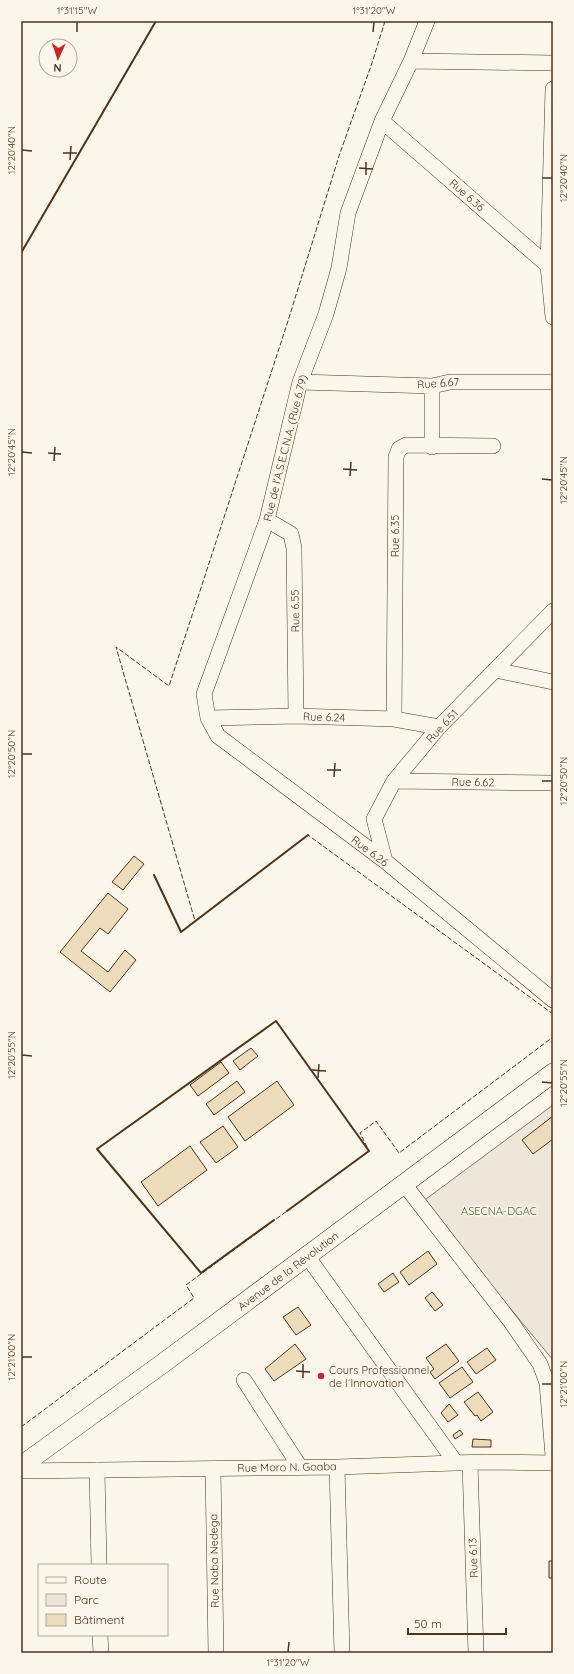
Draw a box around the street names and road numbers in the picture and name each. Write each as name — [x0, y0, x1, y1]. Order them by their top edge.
street label: Rue 6.36 — [446, 176, 488, 214]
street label: Rue de l'A.S.E.C.N.A. (Rue 6.79) — [260, 373, 310, 523]
street label: Rue 6.67 — [416, 375, 460, 391]
street label: Rue 6.35 — [388, 515, 402, 557]
street label: Rue 6.55 — [288, 590, 302, 632]
street label: Rue 6.51 — [423, 706, 461, 746]
street label: Rue 6.24 — [303, 709, 346, 725]
street label: Rue 6.62 — [452, 775, 494, 789]
street label: Rue 6.26 — [349, 833, 391, 869]
street label: Avenue de la Révolution — [235, 1229, 341, 1313]
street label: Rue Moro N. Goaba — [237, 1459, 337, 1475]
street label: Rue Naba Nedega — [206, 1514, 222, 1608]
street label: Rue 6.13 — [465, 1538, 481, 1578]

